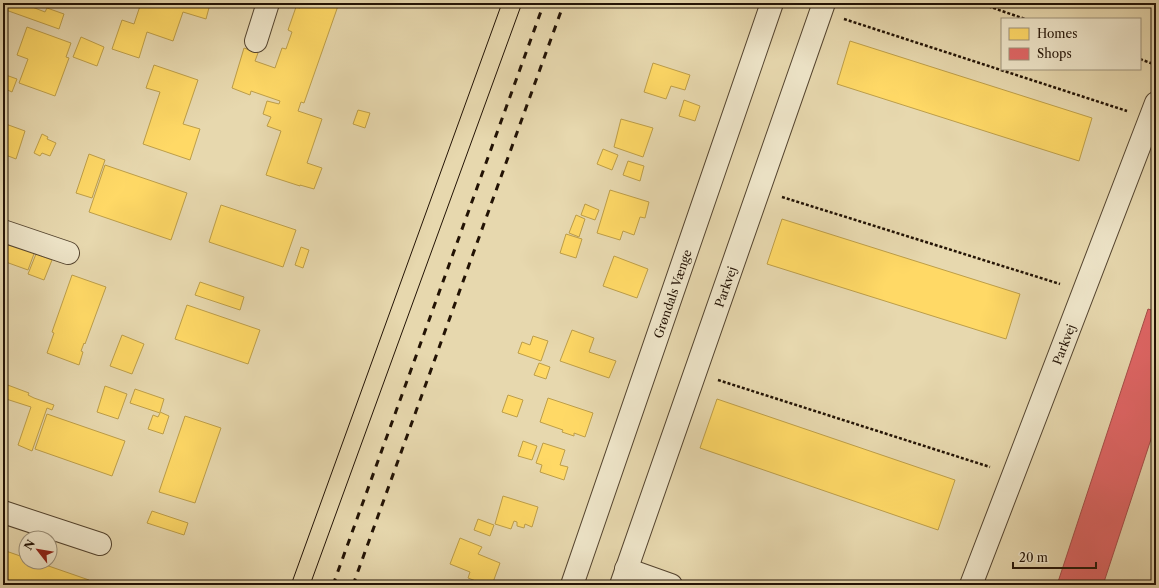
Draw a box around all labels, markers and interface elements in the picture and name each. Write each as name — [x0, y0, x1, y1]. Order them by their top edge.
legend — [1001, 18, 1141, 70]
text: Homes — [1037, 26, 1077, 41]
text: Shops — [1037, 46, 1072, 61]
street label: Grøndals Vænge — [650, 247, 694, 340]
street label: Parkvej — [711, 264, 739, 309]
street label: Parkvej — [1049, 322, 1078, 367]
north arrow — [18, 530, 58, 570]
text: N — [21, 537, 38, 553]
scale bar — [1013, 544, 1096, 570]
text: 20 m — [1019, 550, 1048, 565]

